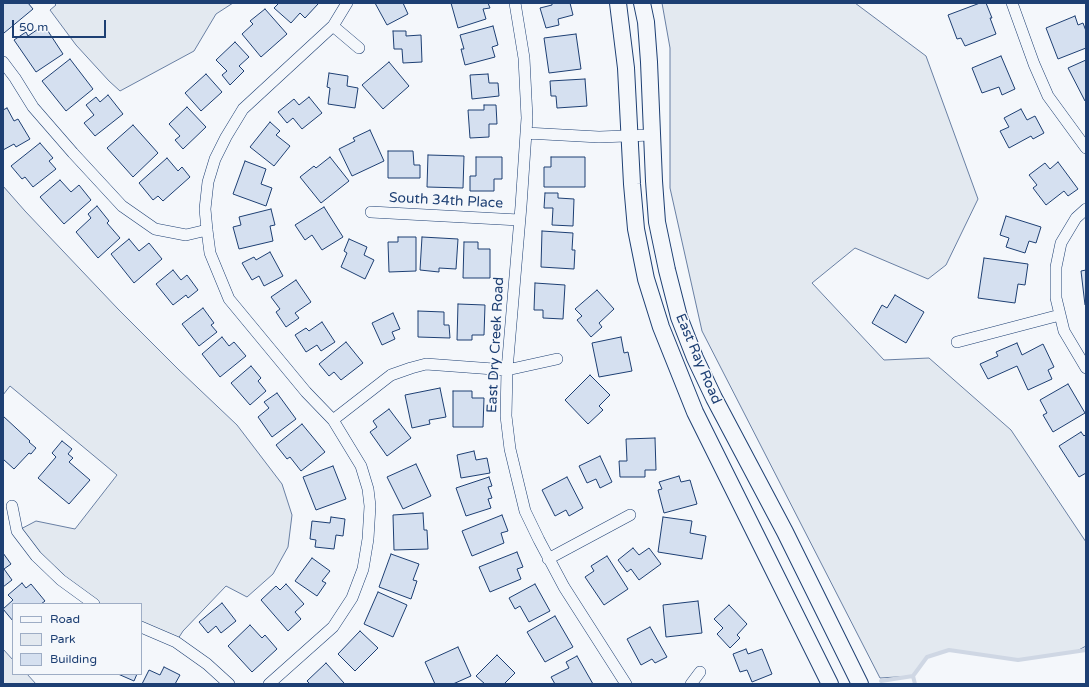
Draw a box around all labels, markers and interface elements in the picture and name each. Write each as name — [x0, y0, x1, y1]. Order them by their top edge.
scale bar — [14, 12, 108, 38]
text: 50 m — [19, 20, 48, 34]
street label: South 34th Place — [388, 190, 504, 212]
street label: East Dry Creek Road — [484, 276, 508, 414]
street label: East Ray Road — [671, 311, 725, 407]
legend — [12, 603, 142, 675]
text: Road — [50, 612, 80, 626]
text: Park — [50, 632, 76, 646]
text: Building — [50, 652, 97, 666]

